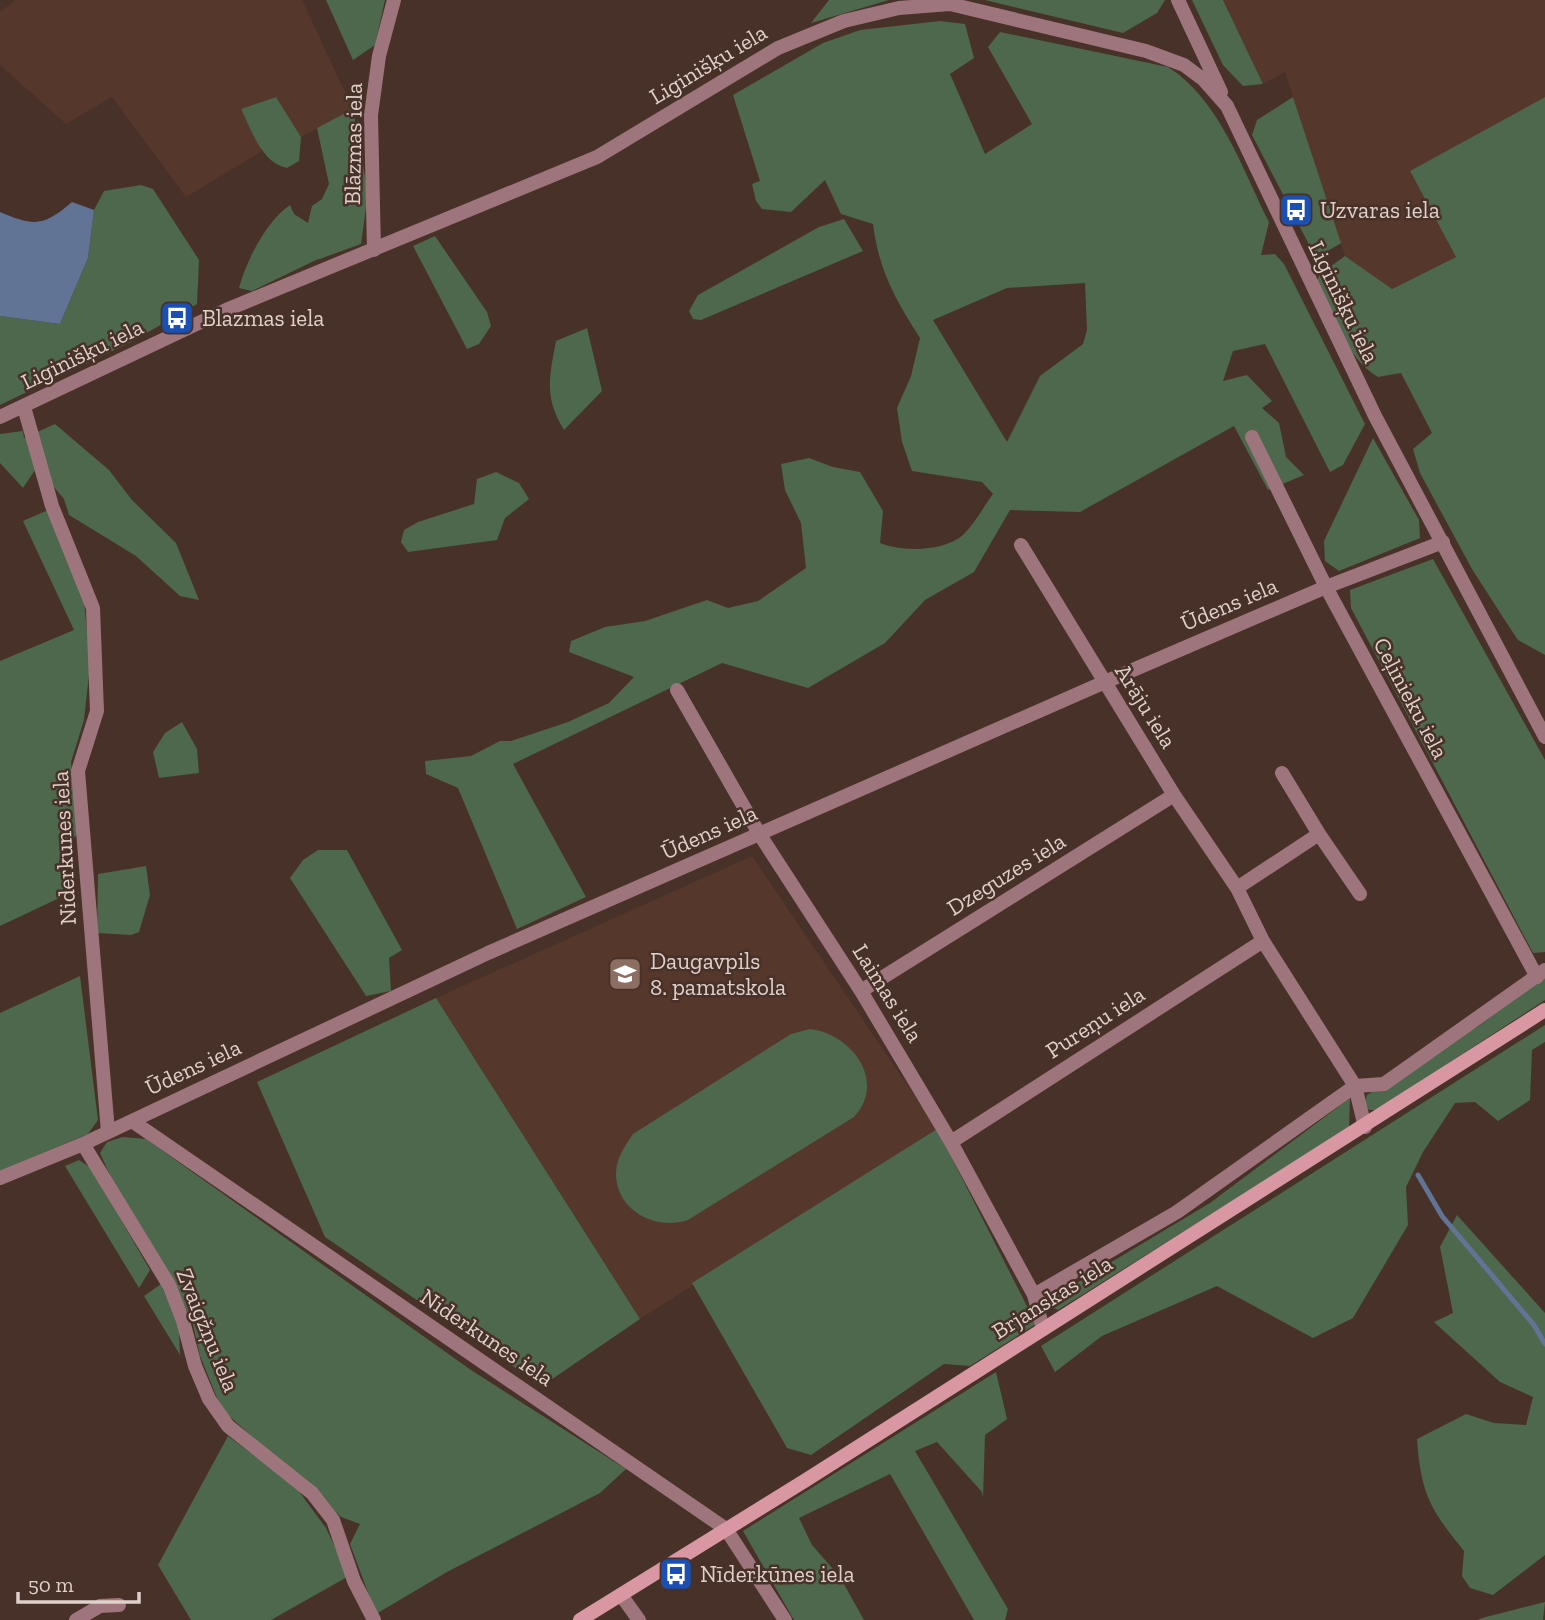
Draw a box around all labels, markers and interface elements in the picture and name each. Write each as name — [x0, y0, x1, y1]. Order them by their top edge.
street label: Liginišķu iela — [644, 18, 772, 110]
street label: Blāzmas iela — [338, 83, 368, 205]
bus stop icon: Uzvaras iela — [1277, 191, 1315, 229]
place label: Uzvaras iela — [1320, 196, 1440, 224]
street label: Liginišķu iela — [1302, 236, 1386, 368]
bus stop icon: Blazmas iela — [158, 299, 196, 337]
place label: Blazmas iela — [202, 304, 324, 332]
street label: Liginišķu iela — [16, 312, 148, 396]
street label: Ūdens iela — [1176, 571, 1282, 637]
street label: Ceļinieku iela — [1367, 633, 1455, 763]
street label: Arāju iela — [1109, 659, 1183, 753]
street label: Niderkunes iela — [46, 770, 82, 926]
street label: Ūdens iela — [657, 798, 761, 866]
street label: Dzeguzes iela — [942, 826, 1070, 922]
street label: Laimas iela — [847, 939, 929, 1047]
place label: Daugavpils 8. pamatskola — [650, 947, 786, 1001]
school or university icon: Daugavpils 8. pamatskola — [606, 955, 644, 993]
street label: Pureņu iela — [1040, 980, 1150, 1064]
street label: Ūdens iela — [141, 1033, 245, 1101]
street label: Brjanskas iela — [987, 1249, 1117, 1345]
street label: Zvaigžņu iela — [171, 1264, 245, 1396]
street label: Niderkunes iela — [415, 1282, 559, 1392]
bus stop icon: Nīderkūnes iela — [657, 1555, 695, 1593]
scale bar — [18, 1560, 138, 1604]
place label: Nīderkūnes iela — [700, 1560, 855, 1588]
text: 50 m — [28, 1572, 74, 1597]

